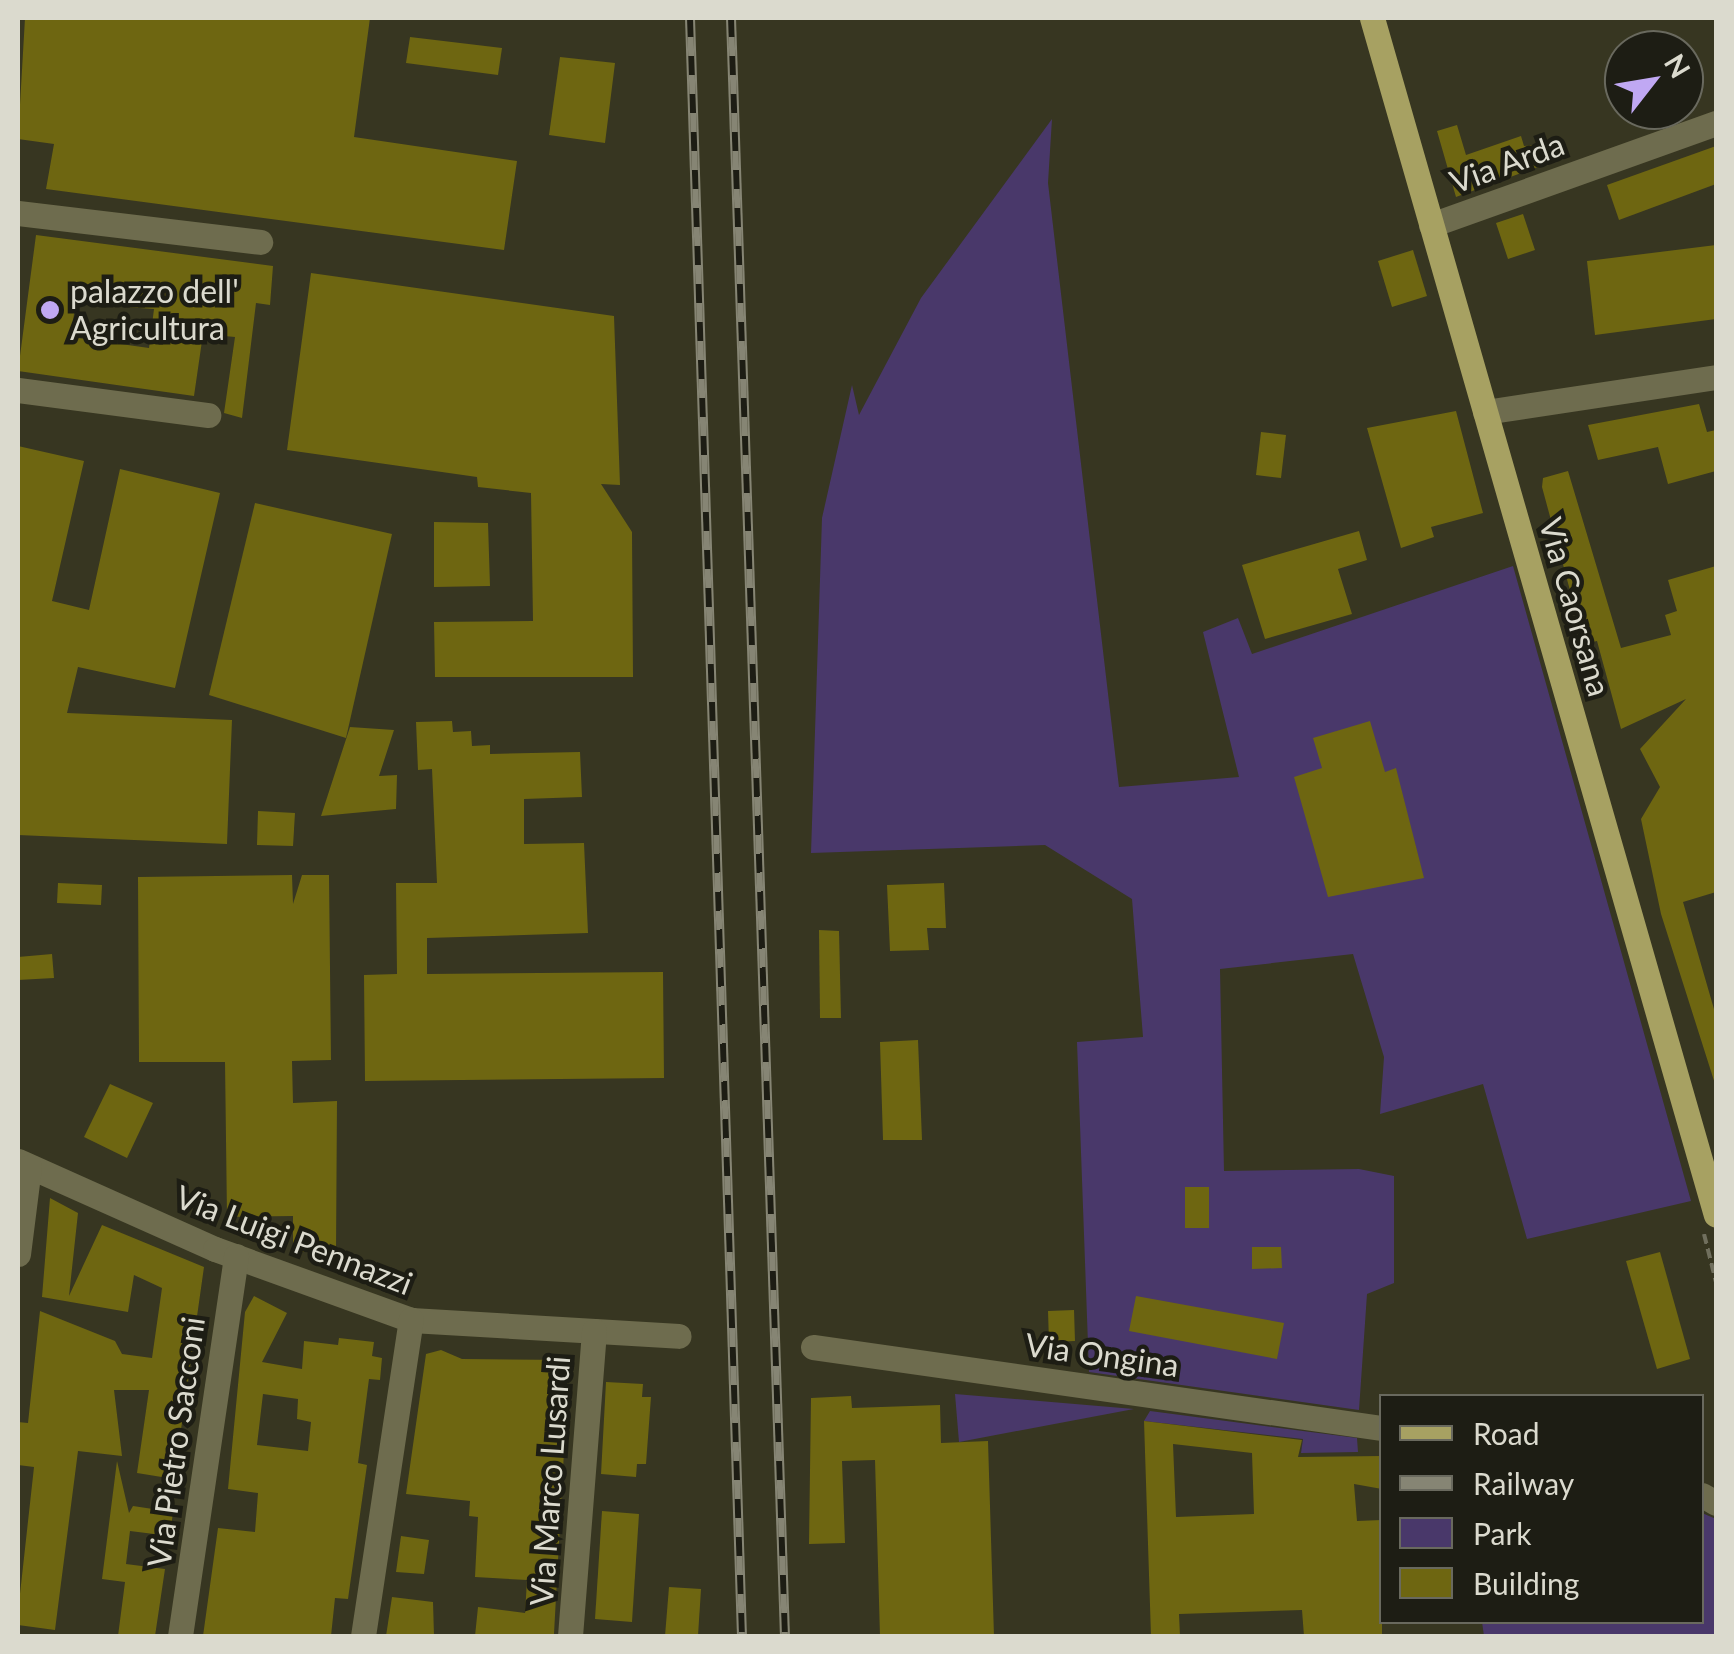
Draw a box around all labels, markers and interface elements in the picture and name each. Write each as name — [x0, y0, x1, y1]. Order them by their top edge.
north arrow — [1604, 30, 1704, 130]
text: N — [1658, 48, 1698, 84]
street label: Via Arda — [1444, 124, 1570, 202]
place label: palazzo dell' Agricultura — [70, 273, 239, 348]
marker: palazzo dell' Agricultura — [39, 299, 61, 321]
street label: Via Caorsana — [1531, 513, 1619, 701]
street label: Via Luigi Pennazzi — [170, 1177, 418, 1303]
street label: Via Pietro Sacconi — [139, 1314, 213, 1570]
street label: Via Ongina — [1023, 1325, 1181, 1385]
street label: Via Marco Lusardi — [522, 1355, 578, 1607]
legend — [1379, 1394, 1704, 1624]
text: Road — [1473, 1415, 1540, 1451]
text: Railway — [1473, 1465, 1574, 1501]
text: Park — [1473, 1515, 1532, 1551]
text: Building — [1473, 1565, 1579, 1601]

